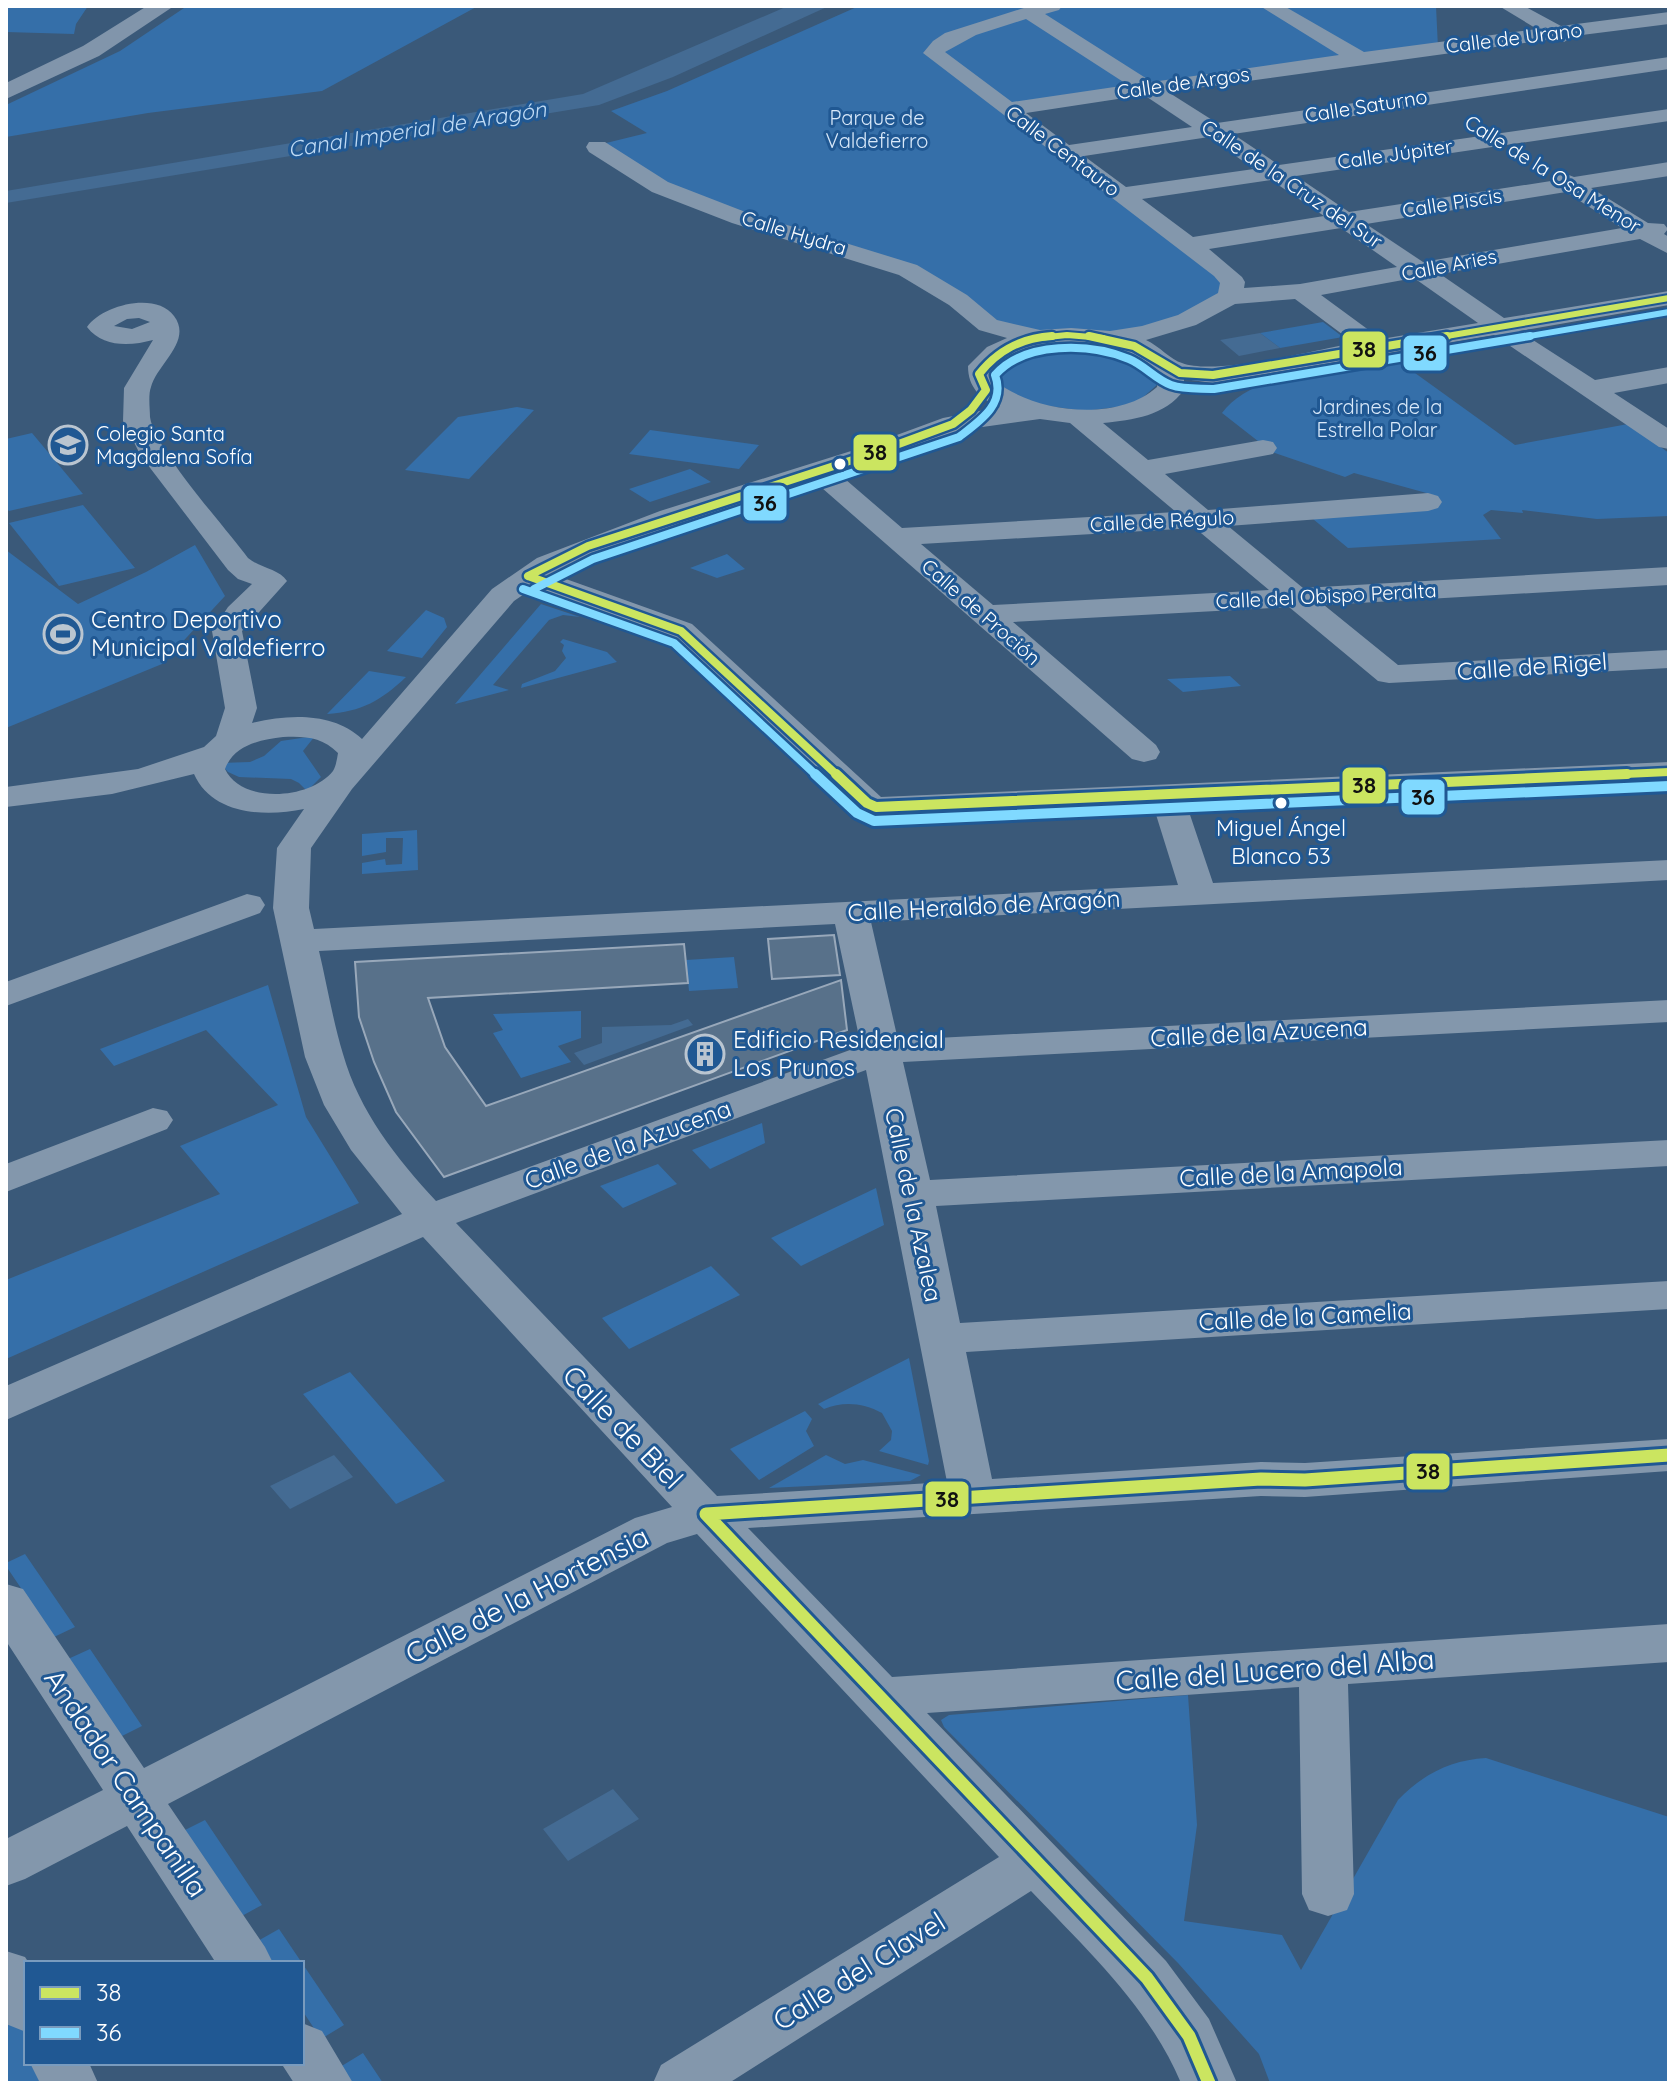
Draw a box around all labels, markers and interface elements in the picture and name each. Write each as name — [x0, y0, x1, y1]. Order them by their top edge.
street label: Calle de Urano — [1444, 17, 1584, 58]
street label: Calle de Argos — [1115, 61, 1251, 104]
street label: Calle Saturno — [1303, 83, 1429, 128]
water label: Canal Imperial de Aragón — [286, 95, 549, 163]
street label: Calle Centauro — [1001, 100, 1125, 202]
park label: Parque de Valdefierro — [826, 105, 928, 153]
street label: Calle de la Osa Menor — [1460, 109, 1646, 238]
street label: Calle de la Cruz del Sur — [1197, 114, 1388, 254]
street label: Calle Júpiter — [1336, 133, 1454, 174]
street label: Calle Piscis — [1400, 182, 1504, 223]
street label: Calle Hydra — [739, 205, 850, 260]
street label: Calle Aries — [1399, 243, 1499, 286]
line badge: 38 — [1341, 330, 1387, 369]
line badge: 36 — [1402, 334, 1448, 372]
text: 38 — [1352, 335, 1376, 363]
text: 36 — [1413, 339, 1437, 367]
park label: Jardines de la Estrella Polar — [1312, 394, 1442, 442]
place label: Colegio Santa Magdalena Sofía — [96, 421, 253, 469]
school or university icon: Colegio Santa Magdalena Sofía — [47, 424, 89, 466]
line badge: 38 — [852, 433, 898, 472]
text: 38 — [863, 438, 887, 466]
unlabelled marker — [832, 456, 848, 472]
line badge: 36 — [742, 484, 788, 522]
text: 36 — [753, 489, 777, 517]
street label: Calle de Régulo — [1089, 504, 1235, 537]
street label: Calle de Proción — [917, 553, 1046, 670]
street label: Calle del Obispo Peralta — [1215, 577, 1437, 614]
place label: Centro Deportivo Municipal Valdefierro — [91, 604, 326, 662]
sports icon: Centro Deportivo Municipal Valdefierro — [42, 613, 84, 655]
street label: Calle de Rigel — [1456, 646, 1608, 686]
line badge: 38 — [1341, 766, 1387, 805]
text: 38 — [1352, 771, 1376, 799]
line badge: 36 — [1400, 778, 1446, 816]
text: 36 — [1411, 783, 1435, 811]
marker: Miguel Ángel Blanco 53 — [1273, 795, 1289, 811]
place label: Miguel Ángel Blanco 53 — [1216, 814, 1346, 870]
street label: Calle Heraldo de Aragón — [847, 883, 1121, 927]
street label: Calle de la Azucena — [1150, 1011, 1368, 1053]
place label: Edificio Residencial Los Prunos — [733, 1024, 944, 1082]
building icon: Edificio Residencial Los Prunos — [684, 1033, 726, 1075]
street label: Calle de la Azucena — [520, 1093, 735, 1195]
street label: Calle de la Azalea — [879, 1105, 949, 1304]
street label: Calle de la Amapola — [1179, 1151, 1403, 1193]
street label: Calle de la Camelia — [1198, 1295, 1412, 1337]
street label: Calle de Biel — [556, 1358, 691, 1496]
line badge: 38 — [1405, 1452, 1451, 1491]
text: 38 — [1416, 1457, 1440, 1485]
line badge: 38 — [924, 1480, 970, 1518]
text: 38 — [935, 1485, 959, 1513]
street label: Calle de la Hortensia — [399, 1518, 654, 1671]
street label: Calle del Lucero del Alba — [1114, 1641, 1436, 1698]
street label: Andador Campanilla — [37, 1662, 216, 1903]
street label: Calle del Clavel — [766, 1904, 951, 2037]
legend — [24, 1961, 304, 2065]
text: 38 — [96, 1977, 122, 2007]
text: 36 — [96, 2017, 122, 2047]

